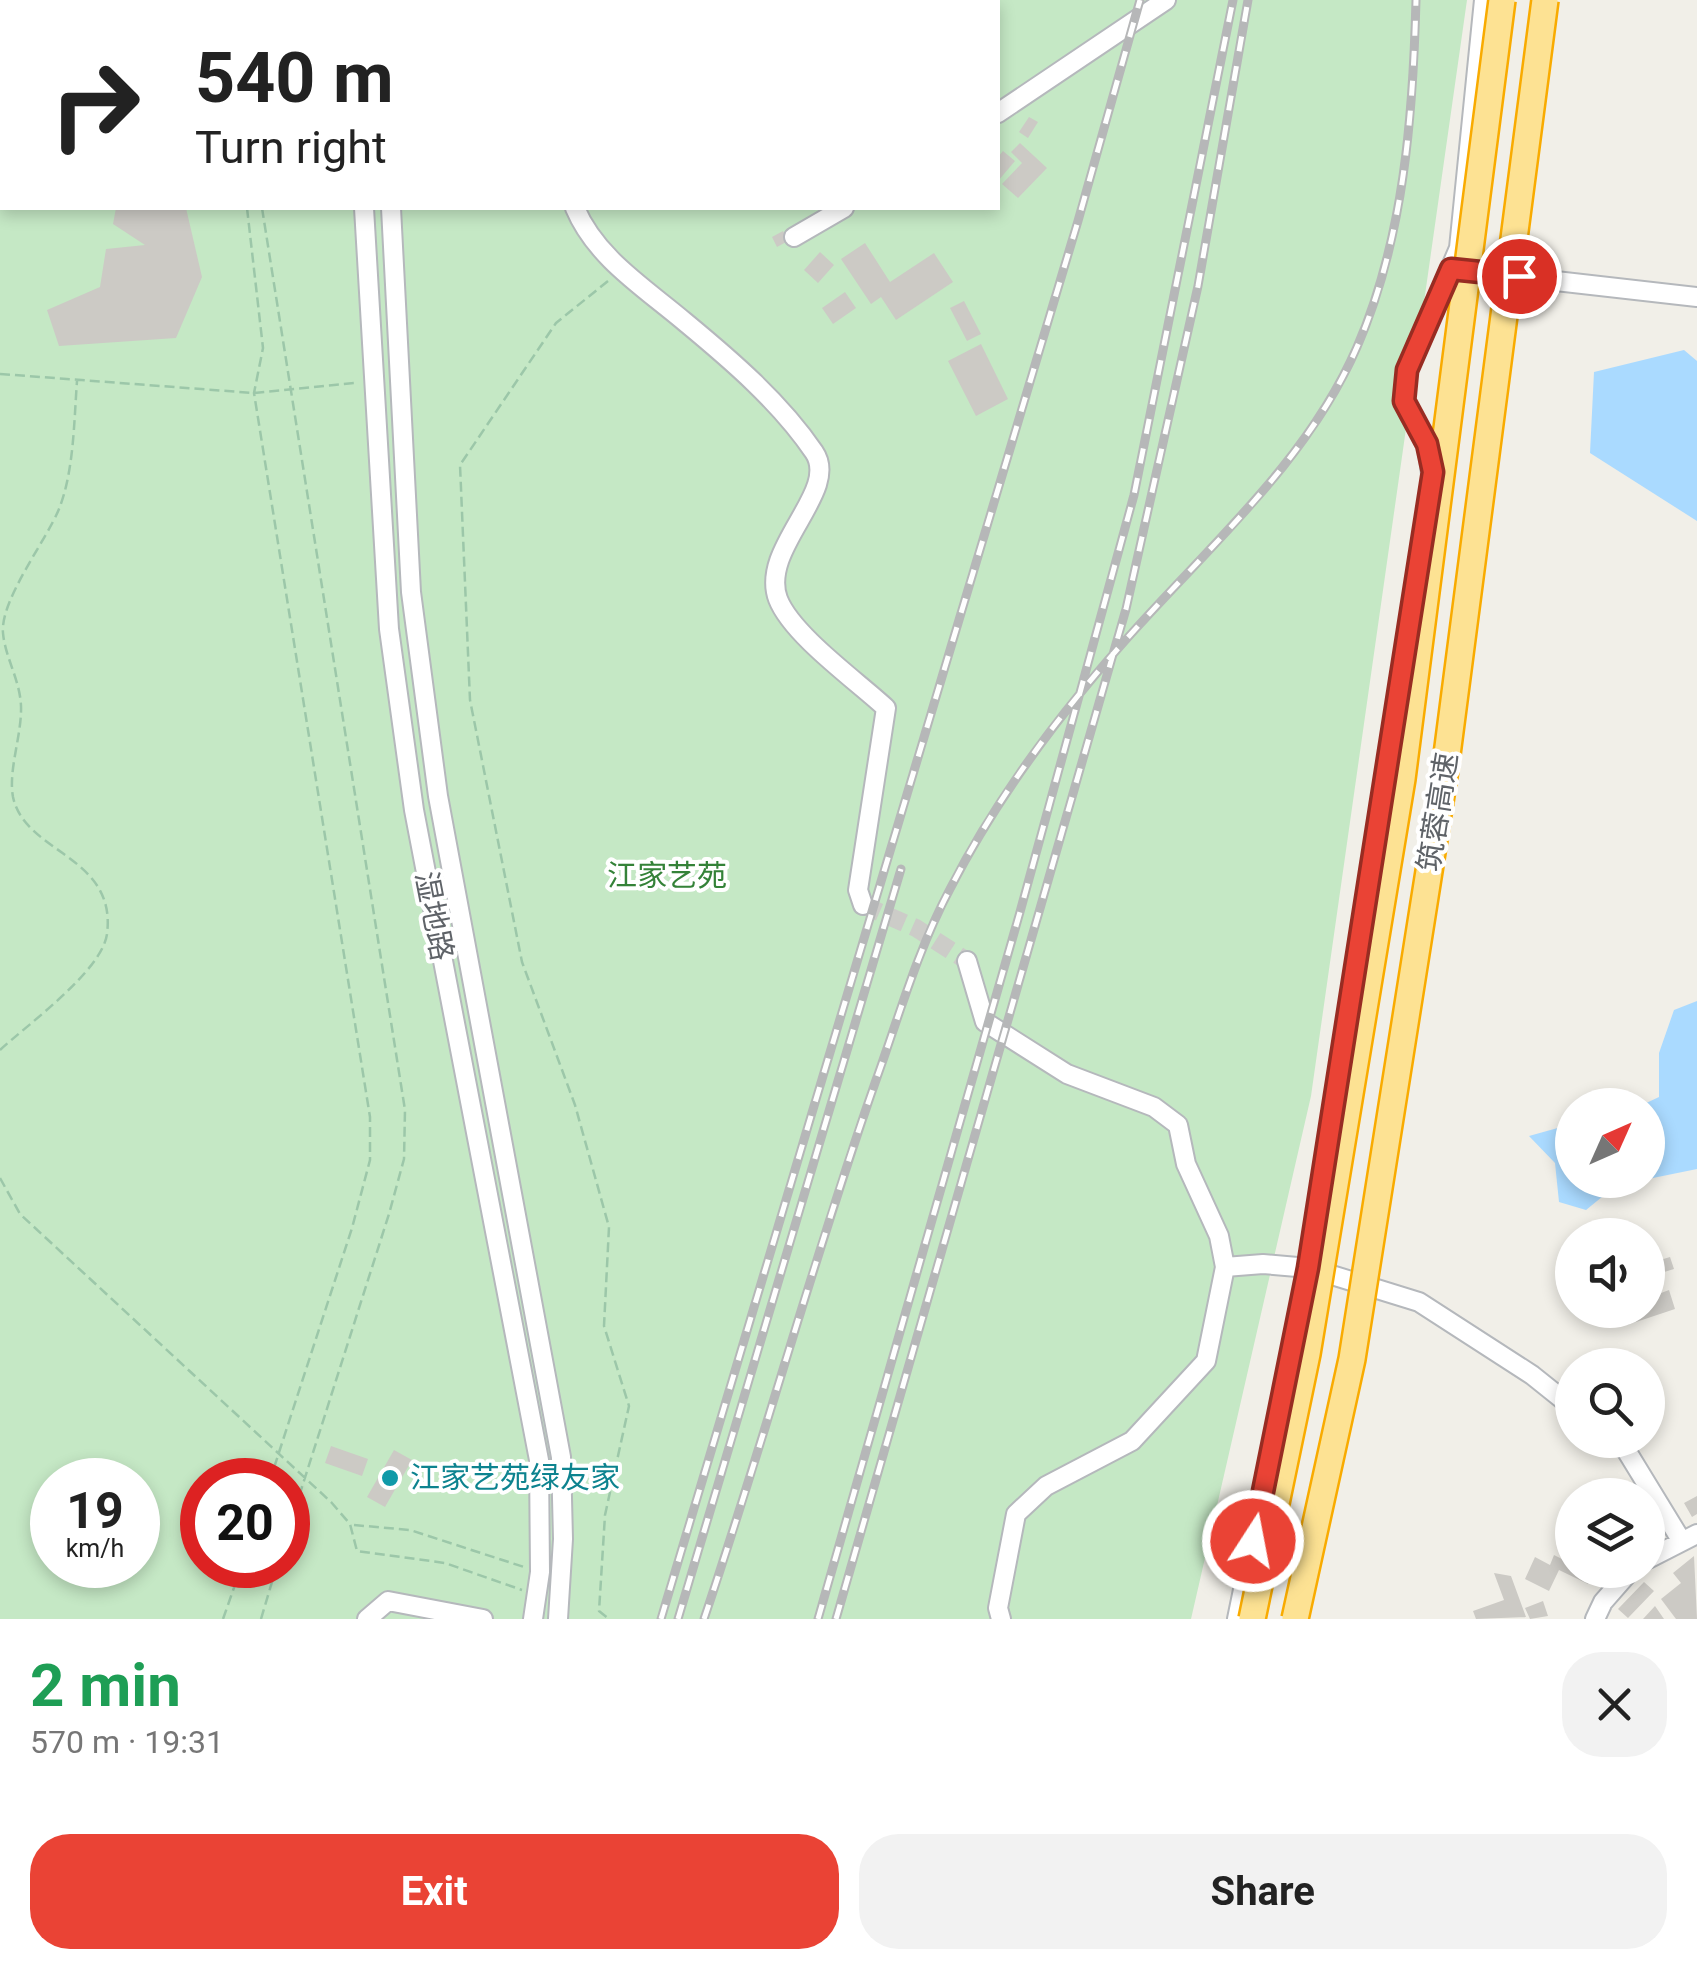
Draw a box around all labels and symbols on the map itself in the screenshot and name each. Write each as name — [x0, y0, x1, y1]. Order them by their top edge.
pin — [1477, 234, 1562, 319]
street label: 筑蓉高速 — [1411, 750, 1464, 874]
park label: 江家艺苑 — [607, 858, 727, 893]
street label: 湿地路 — [409, 868, 460, 963]
north arrow — [1555, 1088, 1665, 1198]
speed limit sign: 20 — [180, 1458, 310, 1588]
place label: 江家艺苑绿友家 — [410, 1460, 620, 1495]
marker: 江家艺苑绿友家 — [379, 1467, 401, 1489]
position arrow — [1201, 1489, 1305, 1593]

